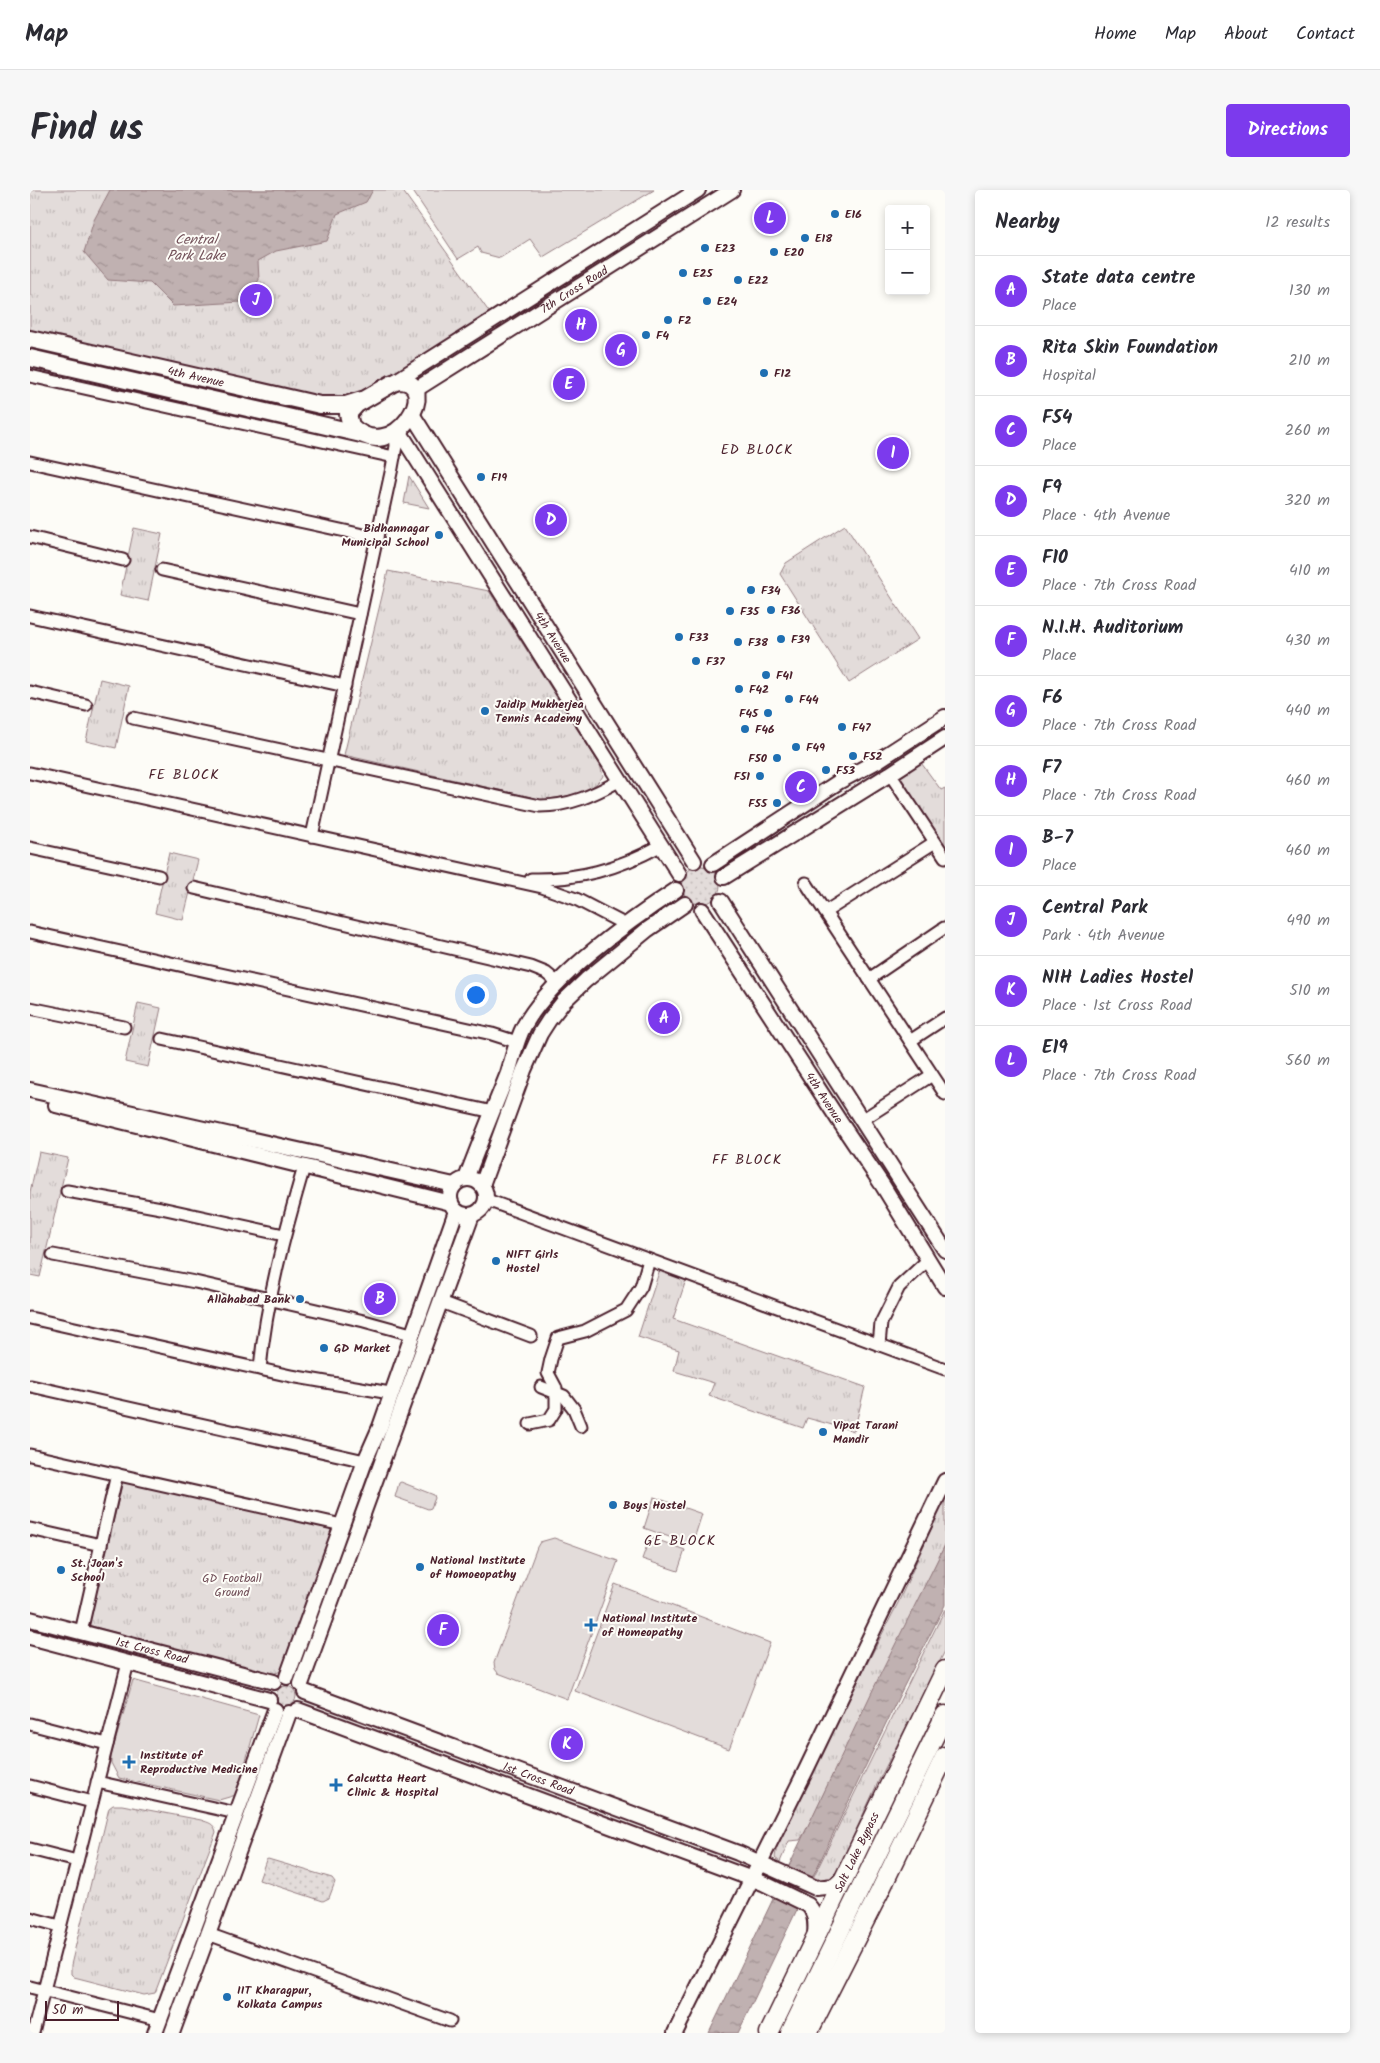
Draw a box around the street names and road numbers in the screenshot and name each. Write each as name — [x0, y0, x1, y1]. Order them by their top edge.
street label: 7th Cross Road — [537, 261, 613, 319]
street label: 4th Avenue — [165, 362, 227, 393]
street label: 4th Avenue — [529, 608, 576, 668]
street label: 4th Avenue — [800, 1069, 848, 1128]
street label: 1st Cross Road — [114, 1633, 191, 1670]
street label: 1st Cross Road — [500, 1757, 577, 1801]
street label: Salt Lake Bypass — [830, 1809, 885, 1896]

